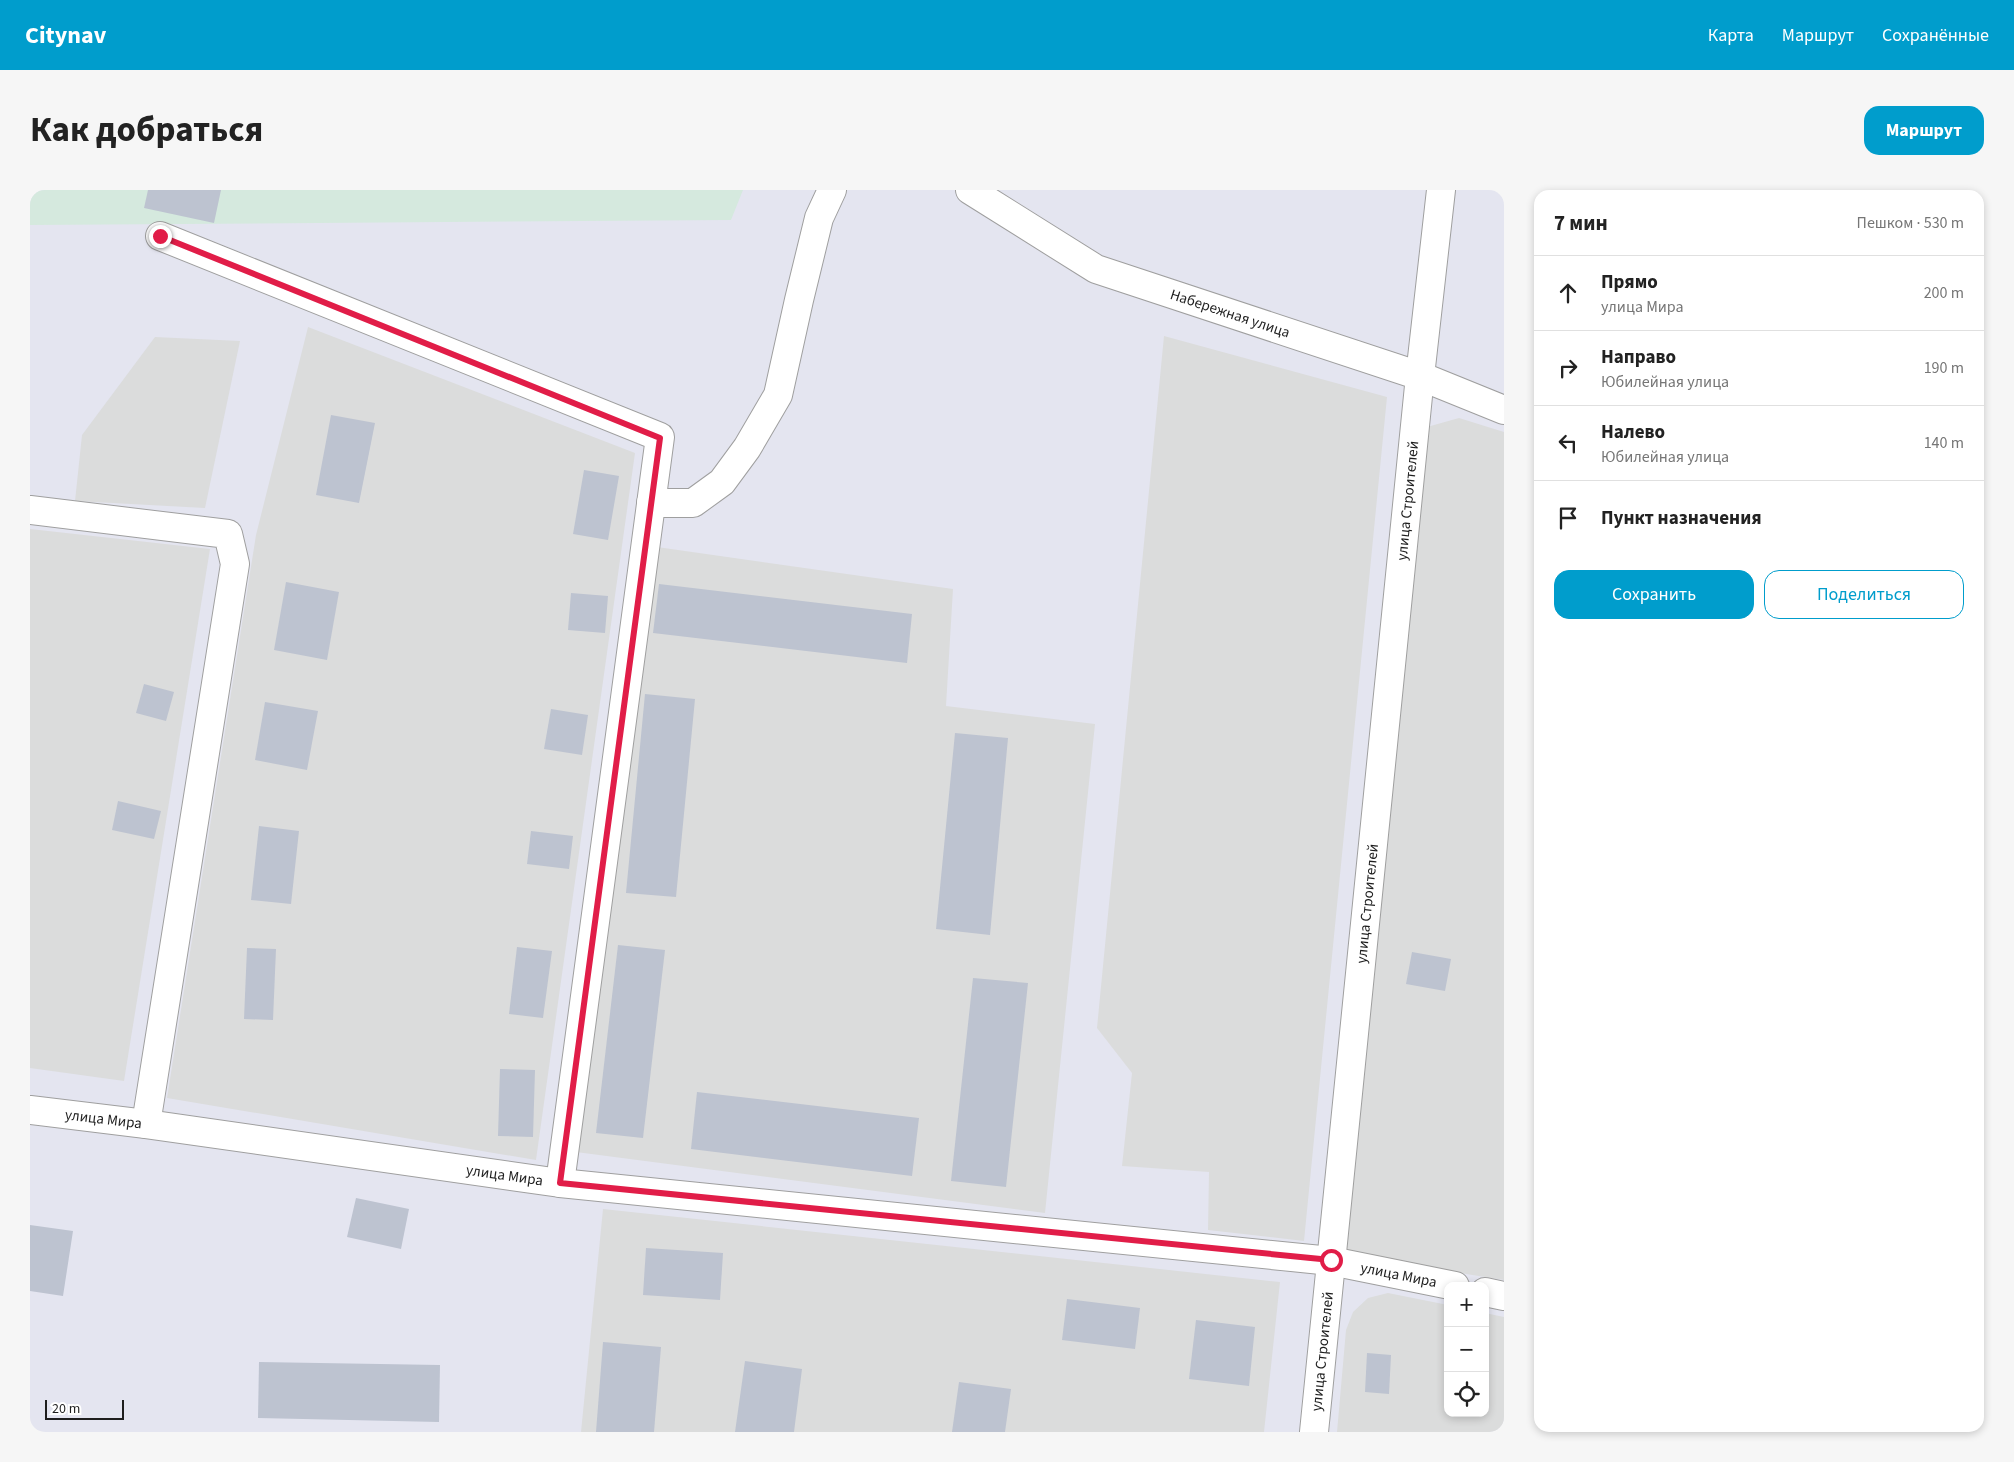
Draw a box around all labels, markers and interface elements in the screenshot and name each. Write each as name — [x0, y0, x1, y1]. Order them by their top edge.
text: Citynav — [25, 18, 106, 53]
text: Карта — [1708, 23, 1754, 48]
text: Маршрут — [1782, 23, 1854, 48]
text: Сохранённые — [1882, 23, 1989, 48]
text: Как добраться — [30, 105, 263, 155]
button: Маршрут — [1864, 106, 1984, 155]
text: 7 мин — [1554, 208, 1608, 238]
text: Пешком · 530 m — [1857, 212, 1964, 234]
route end — [149, 225, 172, 248]
text: Прямо — [1601, 269, 1658, 296]
icon: ahead — [1554, 279, 1582, 307]
text: 200 m — [1924, 282, 1964, 304]
street label: Набережная улица — [1167, 284, 1293, 343]
text: улица Мира — [1601, 296, 1684, 318]
text: Направо — [1601, 344, 1676, 371]
icon: right — [1554, 354, 1582, 382]
text: 190 m — [1924, 357, 1964, 379]
text: Юбилейная улица — [1601, 371, 1729, 393]
text: Налево — [1601, 419, 1665, 446]
icon: left — [1554, 429, 1582, 457]
text: 140 m — [1924, 432, 1964, 454]
street label: улица Строителей — [1392, 440, 1424, 562]
text: Юбилейная улица — [1601, 446, 1729, 468]
icon: arrive — [1554, 504, 1582, 532]
text: Пункт назначения — [1601, 505, 1762, 532]
button: Сохранить — [1554, 570, 1754, 619]
button: Поделиться — [1764, 570, 1964, 619]
street label: улица Строителей — [1351, 843, 1384, 965]
street label: улица Мира — [64, 1104, 143, 1134]
street label: улица Мира — [465, 1160, 544, 1191]
route start — [1320, 1249, 1343, 1272]
street label: улица Мира — [1359, 1257, 1439, 1293]
map controls — [1444, 1282, 1489, 1417]
button: + — [1444, 1282, 1489, 1327]
street label: улица Строителей — [1306, 1290, 1339, 1412]
button: − — [1444, 1327, 1489, 1372]
button: locate — [1444, 1372, 1489, 1417]
scale bar — [45, 1397, 124, 1420]
text: 20 m — [52, 1399, 80, 1419]

